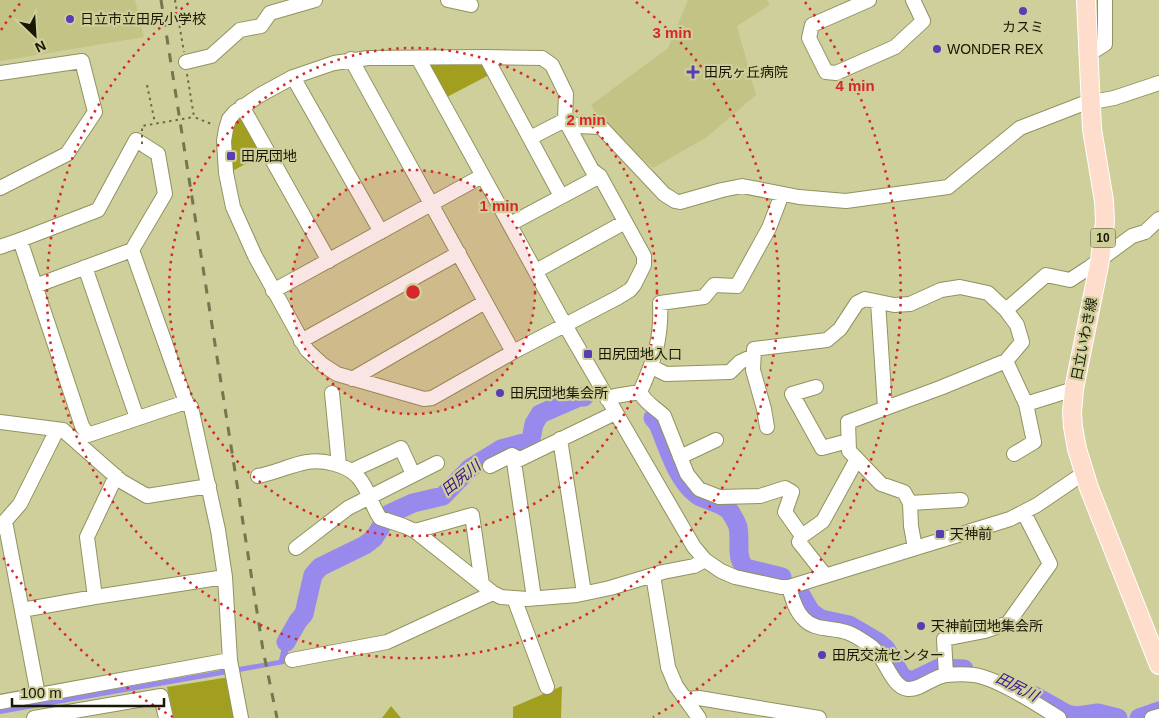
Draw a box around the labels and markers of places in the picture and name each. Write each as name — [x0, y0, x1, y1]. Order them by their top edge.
marker: カスミ — [1017, 5, 1029, 17]
place label: 日立市立田尻小学校 — [80, 11, 206, 27]
marker: 日立市立田尻小学校 — [64, 13, 76, 25]
place label: カスミ — [1002, 19, 1044, 35]
place label: WONDER REX — [947, 41, 1044, 57]
marker: WONDER REX — [931, 43, 943, 55]
place label: 田尻ヶ丘病院 — [704, 64, 788, 80]
marker: 田尻ヶ丘病院 — [686, 65, 700, 79]
place label: 田尻団地 — [241, 148, 297, 164]
marker: 田尻団地 — [225, 150, 237, 162]
centre of rings — [404, 283, 422, 301]
place label: 田尻団地入口 — [598, 346, 682, 362]
marker: 田尻団地入口 — [582, 348, 594, 360]
place label: 田尻団地集会所 — [510, 385, 608, 401]
marker: 田尻団地集会所 — [494, 387, 506, 399]
place label: 天神前 — [950, 526, 992, 542]
marker: 天神前 — [934, 528, 946, 540]
place label: 天神前団地集会所 — [931, 618, 1043, 634]
marker: 天神前団地集会所 — [915, 620, 927, 632]
place label: 田尻交流センター — [832, 647, 944, 663]
marker: 田尻交流センター — [816, 649, 828, 661]

